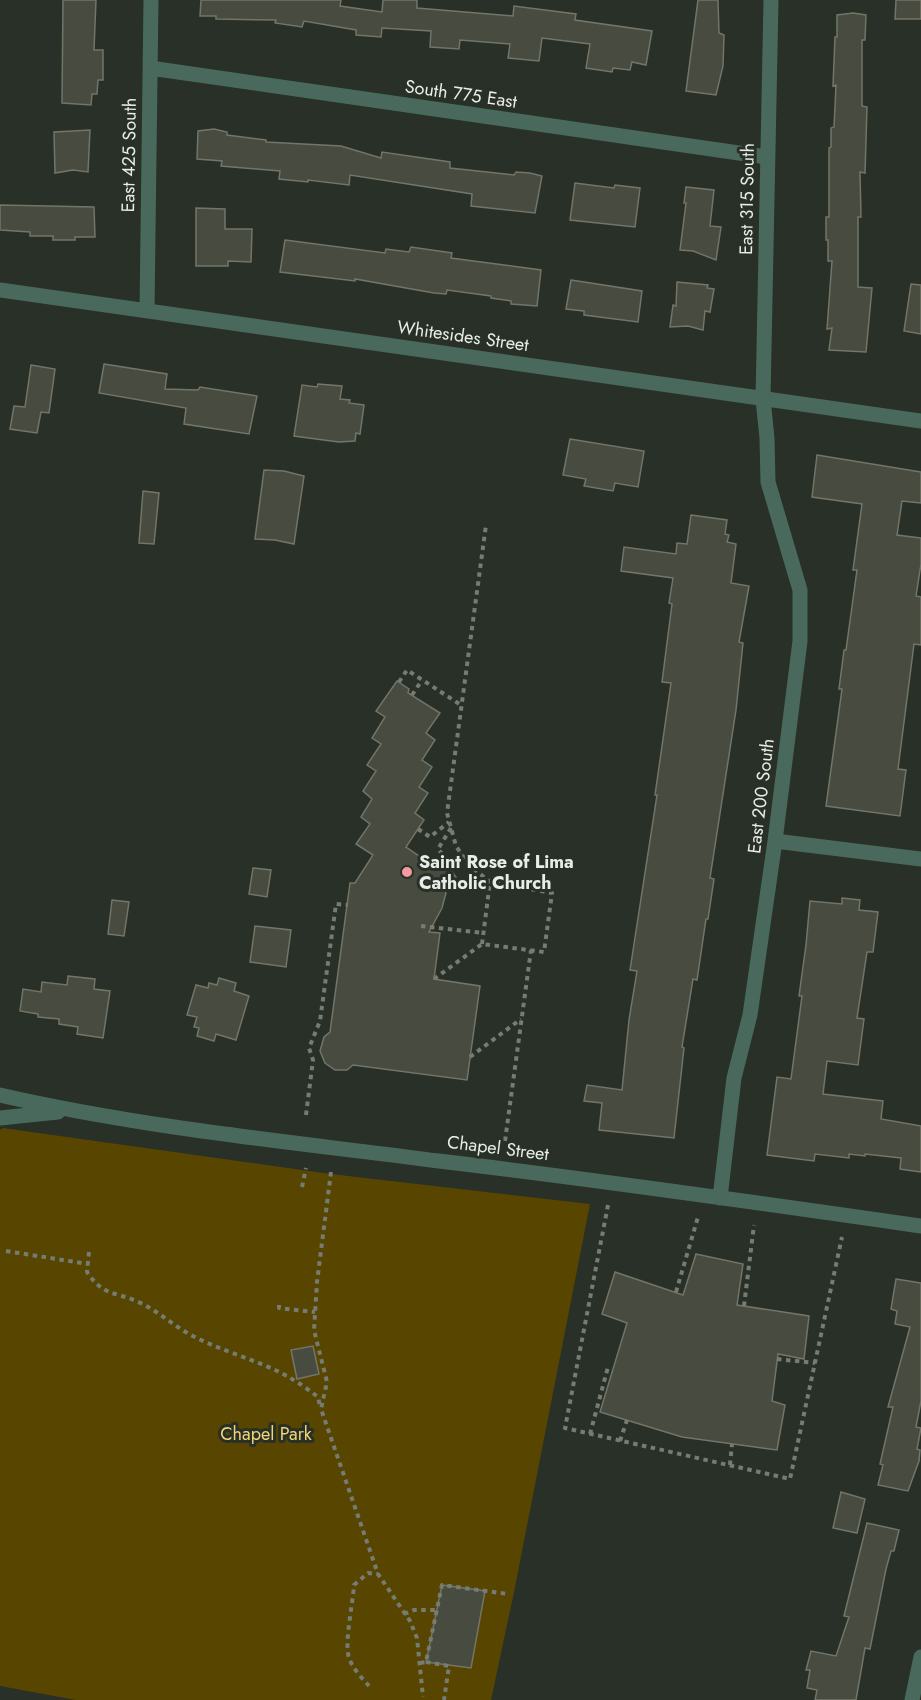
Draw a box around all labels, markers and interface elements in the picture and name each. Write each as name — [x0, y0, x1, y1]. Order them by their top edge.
street label: South 775 East — [403, 73, 519, 115]
street label: East 425 South — [115, 97, 143, 213]
street label: East 315 South — [733, 143, 761, 255]
street label: Whitesides Street — [396, 314, 531, 358]
street label: East 200 South — [741, 737, 781, 855]
place label: Saint Rose of Lima Catholic Church — [419, 849, 574, 896]
marker: Saint Rose of Lima Catholic Church — [400, 865, 414, 879]
street label: Chapel Street — [446, 1129, 551, 1167]
park label: Chapel Park — [220, 1421, 312, 1447]

